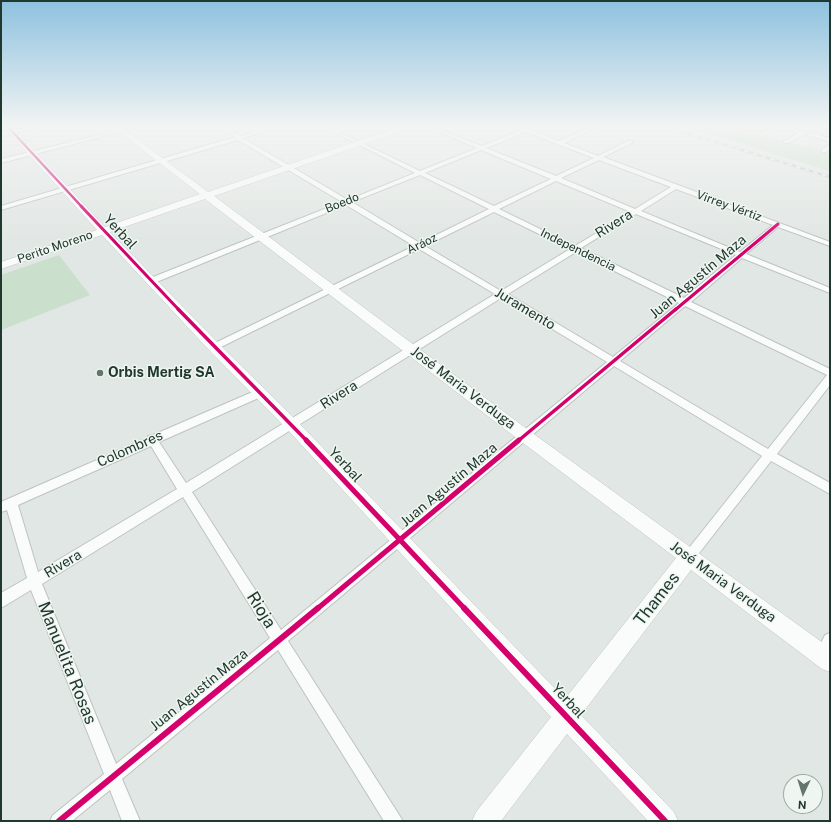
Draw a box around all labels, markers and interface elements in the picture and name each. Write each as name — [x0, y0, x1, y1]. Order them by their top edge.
street label: Virrey Vértiz — [694, 187, 764, 225]
street label: Boedo — [323, 190, 361, 216]
street label: Rivera — [592, 206, 636, 242]
street label: Yerbal — [100, 211, 140, 253]
street label: Independencia — [538, 226, 618, 274]
street label: Perito Moreno — [15, 227, 95, 267]
street label: Aráoz — [404, 231, 440, 257]
street label: Juan Agustín Maza — [646, 232, 750, 322]
street label: Juramento — [492, 284, 558, 334]
street label: José Maria Verduga — [407, 343, 519, 433]
place label: Orbis Mertig SA — [108, 365, 215, 381]
marker: Orbis Mertig SA — [95, 368, 105, 378]
street label: Rivera — [317, 377, 361, 413]
street label: Colombres — [95, 427, 165, 471]
street label: Juan Agustín Maza — [397, 440, 501, 530]
street label: Yerbal — [325, 444, 365, 486]
street label: José Maria Verduga — [667, 538, 779, 626]
street label: Rivera — [41, 546, 85, 582]
street label: Thames — [630, 568, 684, 630]
street label: Rioja — [242, 588, 280, 632]
street label: Manuelita Rosas — [33, 599, 101, 727]
street label: Juan Agustín Maza — [147, 645, 251, 735]
street label: Yerbal — [548, 680, 588, 722]
north arrow — [783, 774, 823, 814]
text: N — [798, 799, 807, 811]

